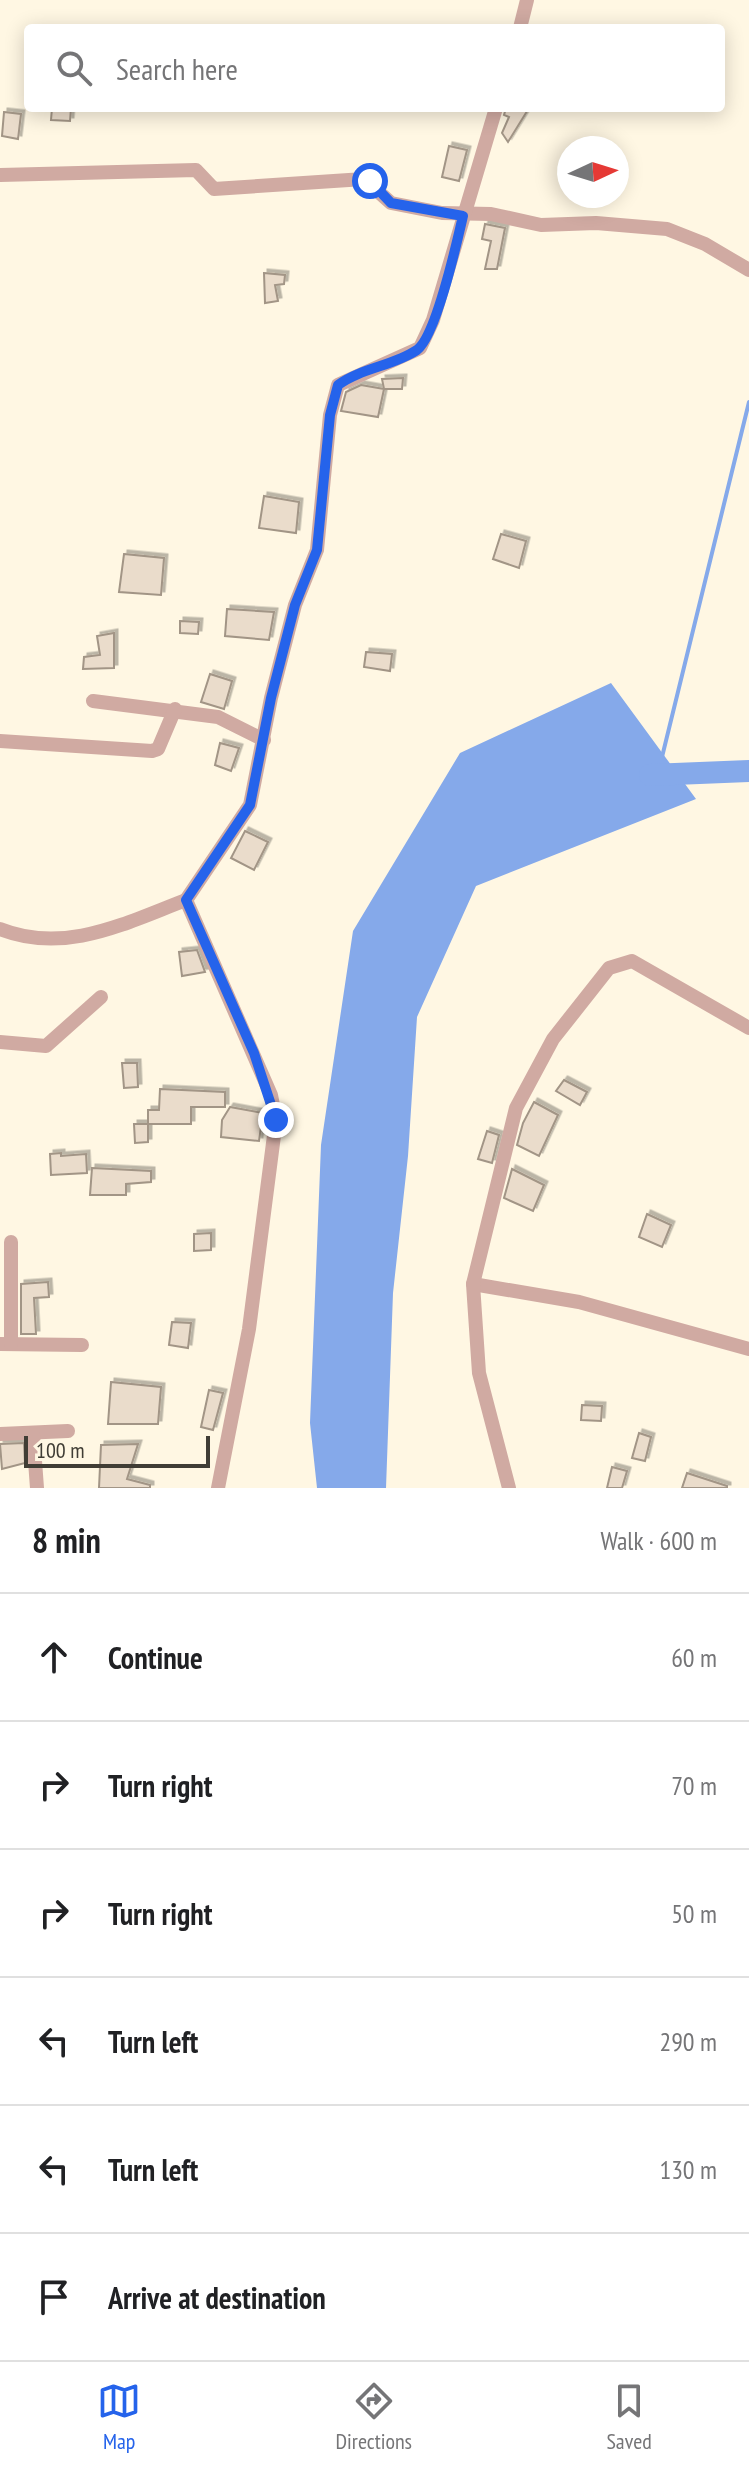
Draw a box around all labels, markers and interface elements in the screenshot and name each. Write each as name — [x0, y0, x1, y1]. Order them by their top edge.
search box — [24, 24, 725, 112]
icon: search — [52, 46, 96, 90]
text: Search here — [116, 49, 238, 88]
north arrow — [557, 136, 629, 208]
route start — [352, 163, 388, 199]
route end — [258, 1102, 294, 1138]
scale bar — [24, 1432, 210, 1468]
text: 100 m — [36, 1436, 85, 1464]
text: 8 min — [32, 1518, 101, 1562]
text: Walk · 600 m — [600, 1524, 717, 1557]
icon: ahead — [32, 1635, 76, 1679]
text: Continue — [108, 1638, 203, 1677]
text: 60 m — [671, 1641, 717, 1674]
icon: right — [32, 1763, 76, 1807]
text: Turn right — [108, 1766, 212, 1805]
text: 70 m — [671, 1769, 717, 1802]
icon: right — [32, 1891, 76, 1935]
text: Turn right — [108, 1894, 212, 1933]
text: 50 m — [671, 1897, 717, 1930]
icon: left — [32, 2019, 76, 2063]
text: Turn left — [108, 2022, 198, 2061]
text: 290 m — [659, 2025, 717, 2058]
icon: left — [32, 2147, 76, 2191]
text: Turn left — [108, 2150, 198, 2189]
text: 130 m — [659, 2153, 717, 2186]
icon: arrive — [32, 2275, 76, 2319]
text: Arrive at destination — [108, 2278, 326, 2317]
tab: Map — [97, 2379, 141, 2455]
tab: Directions — [336, 2379, 412, 2455]
tab: Saved — [606, 2379, 652, 2455]

